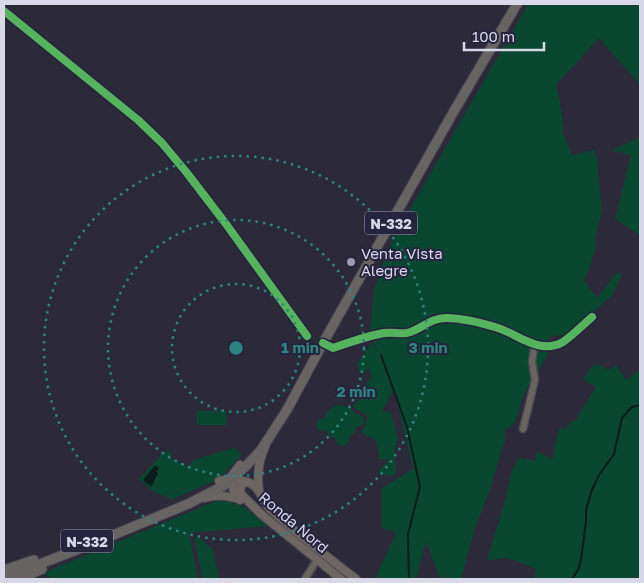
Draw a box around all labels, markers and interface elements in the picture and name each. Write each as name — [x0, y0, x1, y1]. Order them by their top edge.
scale bar — [464, 20, 544, 52]
text: 100 m — [472, 27, 515, 45]
road number: N-332 — [365, 212, 417, 234]
place label: Venta Vista Alegre — [361, 244, 443, 279]
marker: Venta Vista Alegre — [345, 256, 357, 268]
text: 1 min — [281, 338, 319, 356]
text: 3 min — [408, 338, 448, 356]
centre of rings — [227, 339, 245, 357]
text: 2 min — [336, 382, 376, 400]
street label: Ronda Nord — [256, 488, 332, 556]
road number: N-332 — [61, 530, 113, 552]

